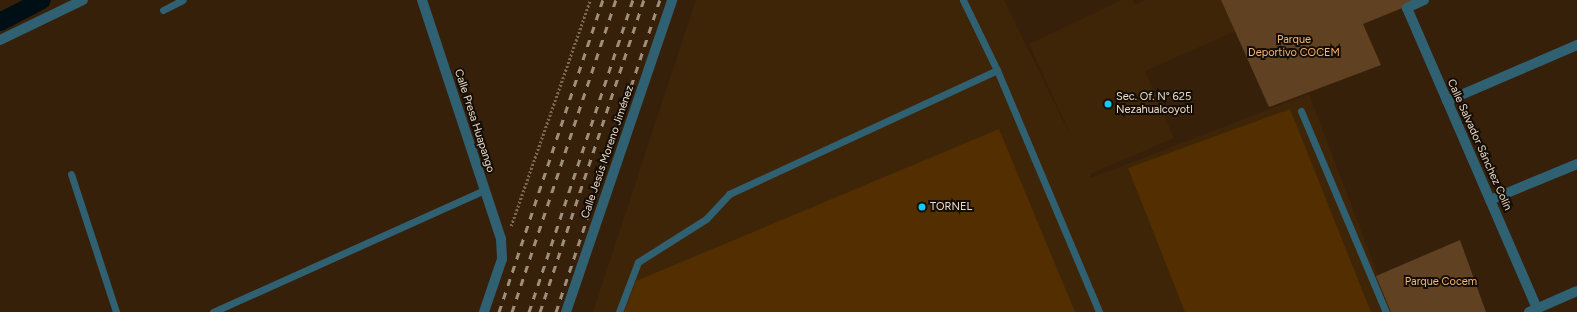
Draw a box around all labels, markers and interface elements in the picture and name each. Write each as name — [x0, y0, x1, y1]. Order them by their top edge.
park label: Parque Deportivo COCEM — [1248, 34, 1340, 60]
street label: Calle Presa Huapango — [451, 68, 497, 174]
street label: Calle Salvador Sánchez Colín — [1444, 77, 1514, 213]
street label: Calle Jesús Moreno Jiménez — [579, 84, 637, 220]
place label: Sec. Of. N° 625 Nezahualcoyotl — [1116, 91, 1193, 117]
marker: Sec. Of. N° 625 Nezahualcoyotl — [1103, 99, 1113, 109]
place label: TORNEL — [930, 200, 972, 214]
marker: TORNEL — [917, 202, 927, 212]
park label: Parque Cocem — [1405, 275, 1477, 289]

